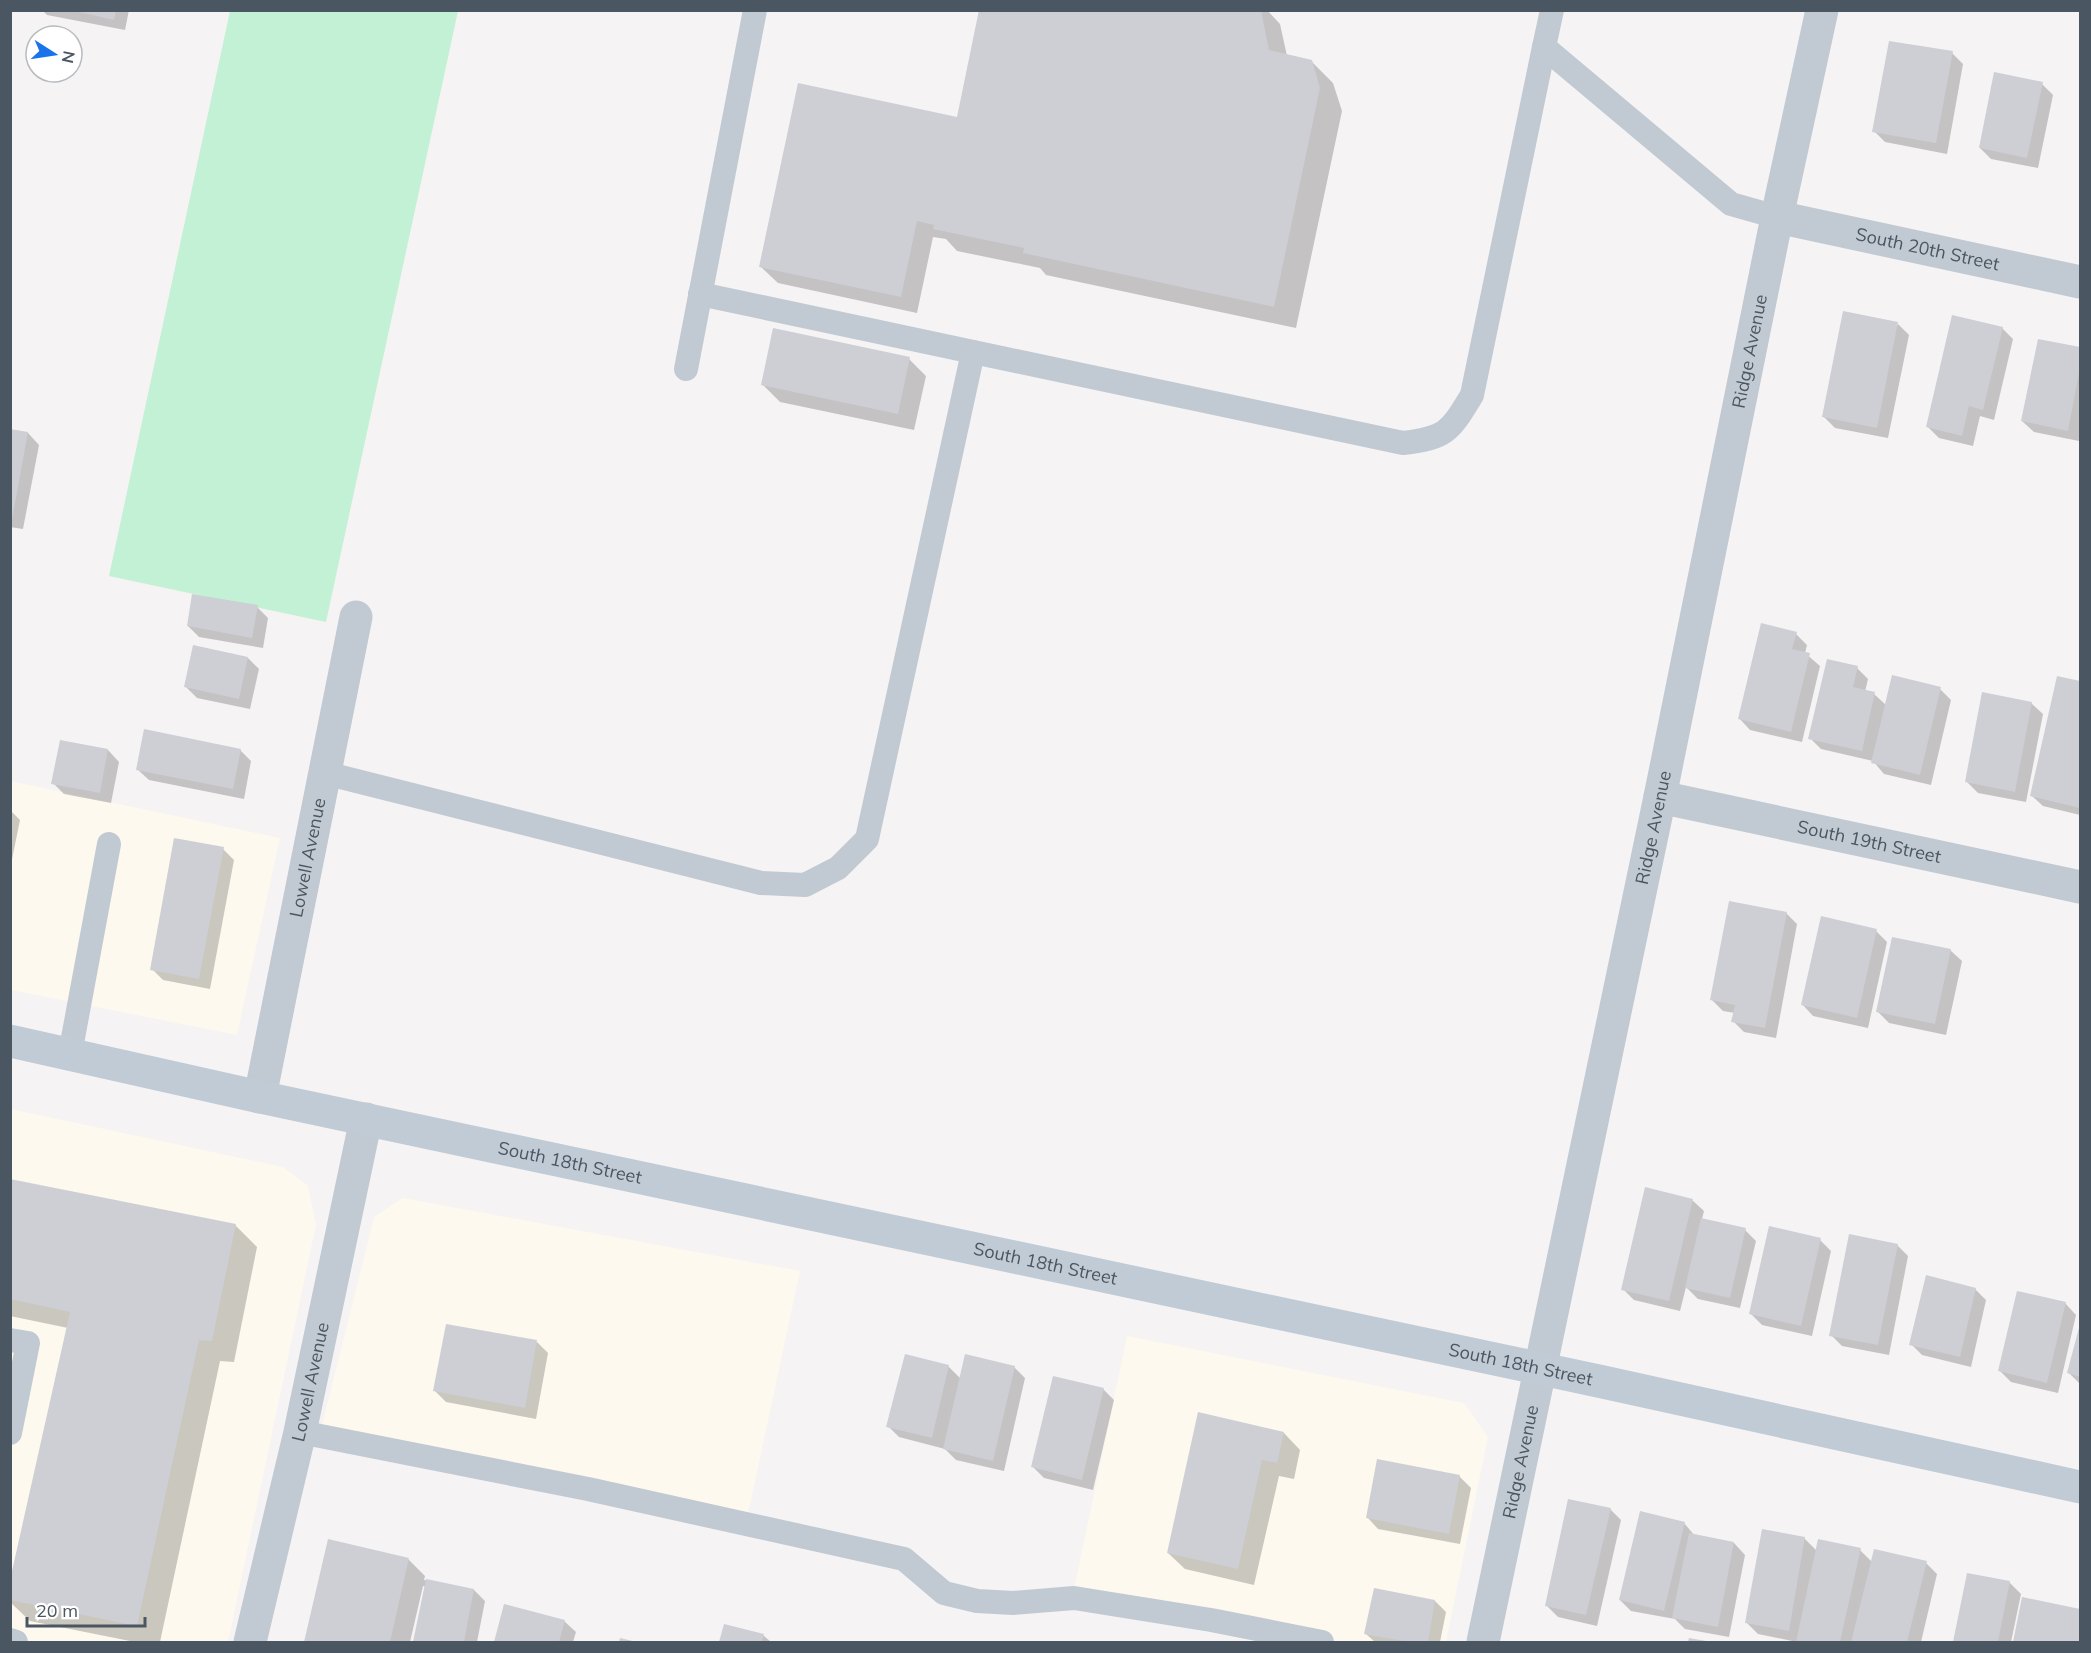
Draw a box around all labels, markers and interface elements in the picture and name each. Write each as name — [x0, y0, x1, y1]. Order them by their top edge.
north arrow — [24, 24, 84, 84]
text: N — [58, 49, 80, 65]
street label: South 20th Street — [1854, 222, 2002, 275]
street label: Ridge Avenue — [1727, 292, 1772, 410]
street label: Ridge Avenue — [1630, 769, 1676, 887]
street label: Lowell Avenue — [284, 796, 331, 919]
street label: South 19th Street — [1795, 815, 1943, 868]
street label: South 18th Street — [496, 1136, 644, 1189]
street label: South 18th Street — [971, 1237, 1119, 1290]
street label: Lowell Avenue — [286, 1320, 334, 1444]
street label: South 18th Street — [1447, 1338, 1595, 1391]
street label: Ridge Avenue — [1497, 1403, 1543, 1521]
scale bar — [27, 1590, 146, 1628]
text: 20 m — [36, 1599, 78, 1622]

